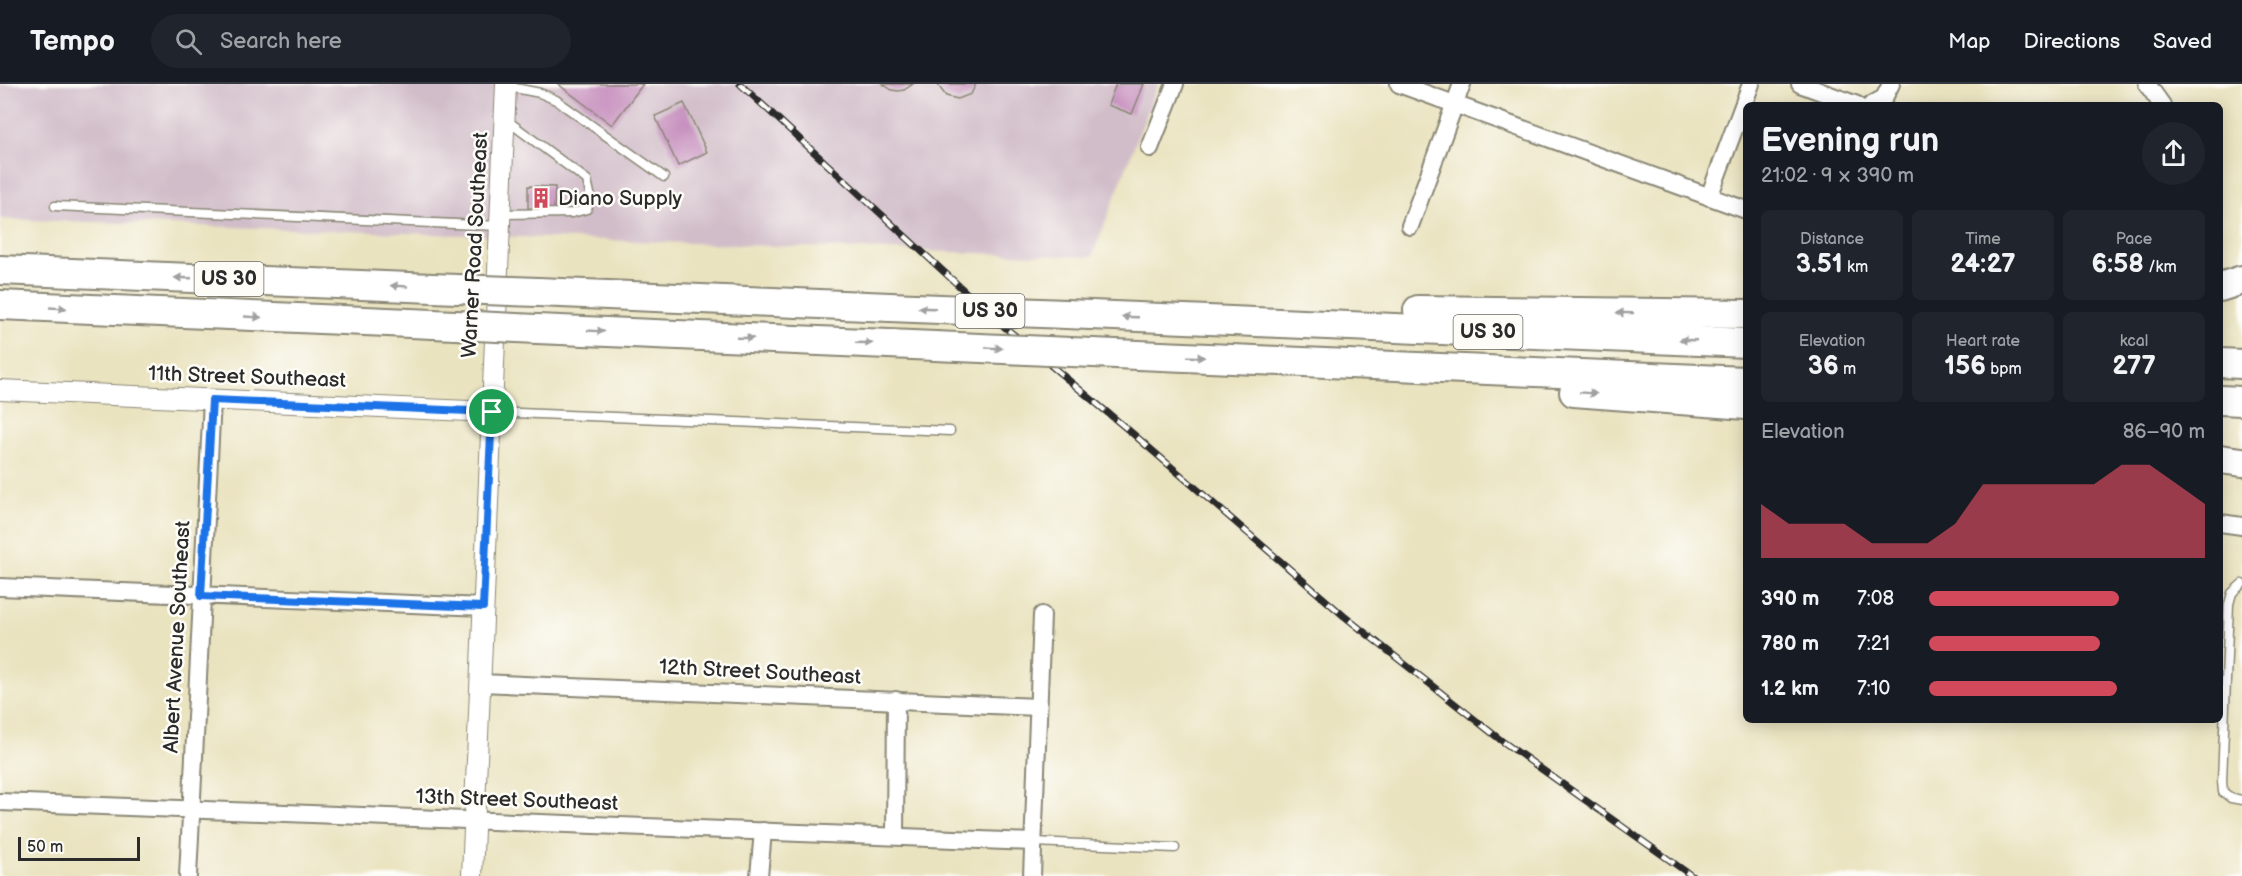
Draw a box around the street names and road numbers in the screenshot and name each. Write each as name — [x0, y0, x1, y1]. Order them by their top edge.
street label: Warner Road Southeast — [457, 131, 493, 359]
road number: US 30 — [194, 262, 264, 296]
road number: US 30 — [956, 294, 1024, 328]
road number: US 30 — [1454, 315, 1522, 349]
street label: 11th Street Southeast — [148, 361, 347, 393]
street label: Albert Avenue Southeast — [158, 520, 196, 754]
street label: 12th Street Southeast — [658, 654, 862, 690]
street label: 13th Street Southeast — [415, 784, 619, 816]

